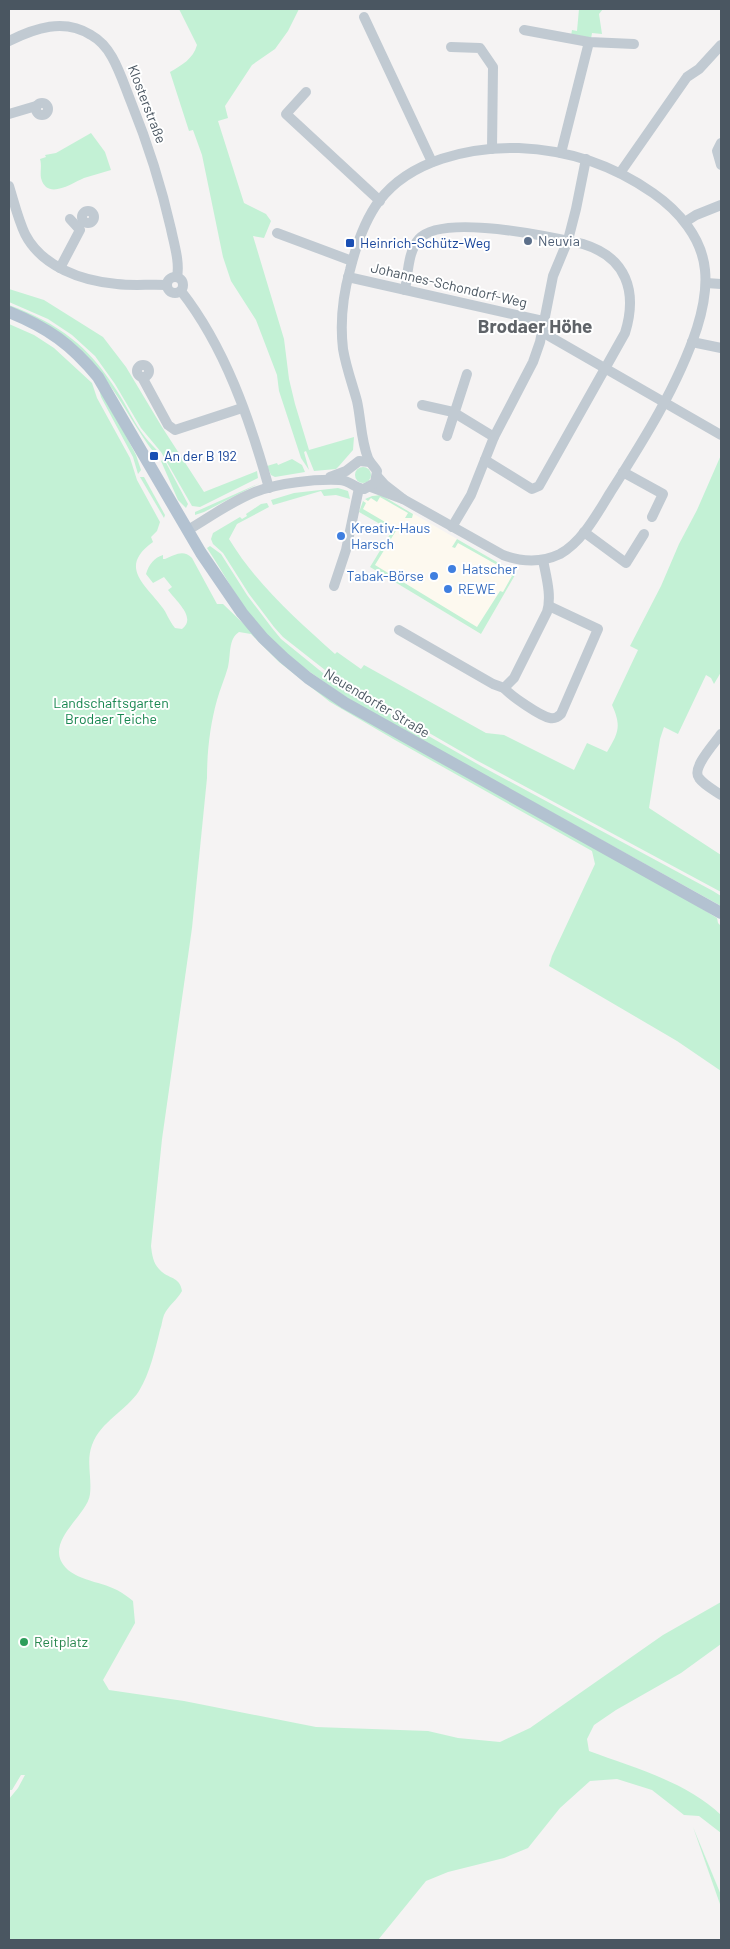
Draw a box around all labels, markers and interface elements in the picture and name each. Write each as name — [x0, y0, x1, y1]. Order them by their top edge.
street label: Klosterstraße — [125, 62, 170, 146]
place label: Neuvia — [538, 232, 580, 249]
place label: Heinrich-Schütz-Weg — [360, 234, 491, 251]
marker: Neuvia — [522, 235, 534, 247]
marker: Heinrich-Schütz-Weg — [344, 237, 356, 249]
street label: Johannes-Schondorf-Weg — [369, 258, 529, 311]
district label: Brodaer Höhe — [478, 314, 592, 337]
place label: An der B 192 — [164, 447, 237, 464]
marker: An der B 192 — [148, 450, 160, 462]
place label: Kreativ-Haus Harsch — [351, 519, 430, 552]
marker: Kreativ-Haus Harsch — [335, 530, 347, 542]
place label: Hatscher — [462, 560, 517, 577]
marker: Hatscher — [446, 563, 458, 575]
place label: Tabak-Börse — [346, 567, 424, 584]
marker: Tabak-Börse — [428, 570, 440, 582]
place label: REWE — [458, 580, 496, 597]
marker: REWE — [442, 583, 454, 595]
street label: Neuendorfer Straße — [321, 664, 433, 741]
park label: Landschaftsgarten Brodaer Teiche — [53, 694, 169, 727]
place label: Reitplatz — [34, 1633, 88, 1650]
marker: Reitplatz — [18, 1636, 30, 1648]

